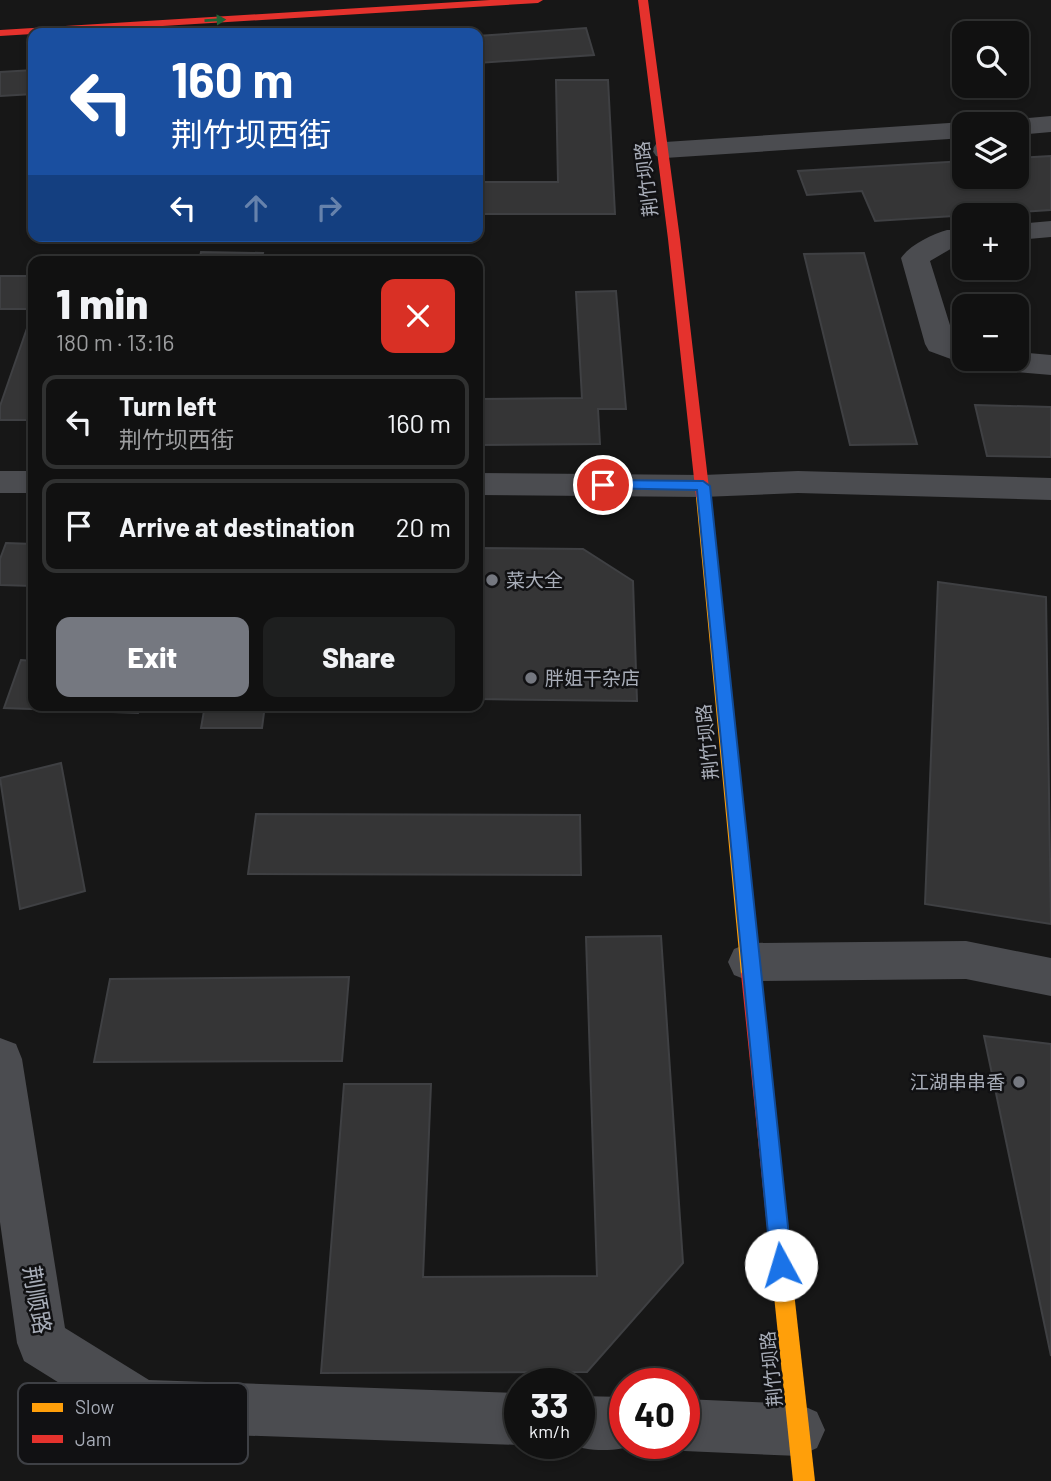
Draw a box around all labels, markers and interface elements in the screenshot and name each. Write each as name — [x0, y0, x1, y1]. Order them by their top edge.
one-way arrow — [204, 14, 226, 25]
map controls — [952, 21, 1029, 371]
button: search — [952, 21, 1029, 98]
text: 160 m — [171, 49, 293, 108]
icon: left — [56, 56, 147, 147]
button: layers — [952, 112, 1029, 189]
text: 荆竹坝西街 — [171, 114, 331, 152]
street label: 荆竹坝路 — [629, 140, 662, 218]
icon: left — [164, 189, 202, 227]
icon: ahead — [237, 189, 275, 227]
icon: right — [310, 189, 348, 227]
button: + — [952, 203, 1029, 280]
text: 1 min — [56, 277, 148, 327]
button: close — [381, 279, 455, 353]
button: − — [952, 294, 1029, 371]
text: 180 m · 13:16 — [56, 328, 174, 356]
text: Turn left — [119, 390, 217, 421]
icon: left — [60, 403, 98, 441]
text: 160 m — [387, 407, 451, 438]
text: 荆竹坝西街 — [119, 425, 234, 453]
pin — [573, 455, 633, 515]
icon: arrive — [584, 466, 622, 504]
icon: arrive — [60, 507, 98, 545]
text: Arrive at destination — [119, 511, 355, 542]
text: 20 m — [396, 511, 451, 542]
place label: 菜大全 — [506, 568, 563, 591]
marker: 菜大全 — [484, 572, 500, 588]
button: Exit — [56, 617, 249, 697]
button: Share — [263, 617, 455, 697]
place label: 胖姐干杂店 — [545, 666, 640, 689]
marker: 胖姐干杂店 — [523, 670, 539, 686]
street label: 荆竹坝路 — [691, 703, 722, 781]
place label: 江湖串串香 — [910, 1070, 1005, 1093]
marker: 江湖串串香 — [1011, 1074, 1027, 1090]
position arrow — [744, 1228, 818, 1302]
street label: 荆顺路 — [18, 1263, 58, 1336]
street label: 荆竹坝路 — [755, 1330, 786, 1408]
speed limit sign: 40 — [609, 1368, 700, 1459]
legend — [18, 1383, 248, 1464]
text: 33 — [531, 1383, 568, 1425]
text: Slow — [75, 1395, 114, 1418]
text: km/h — [529, 1420, 570, 1442]
text: Jam — [75, 1427, 111, 1450]

